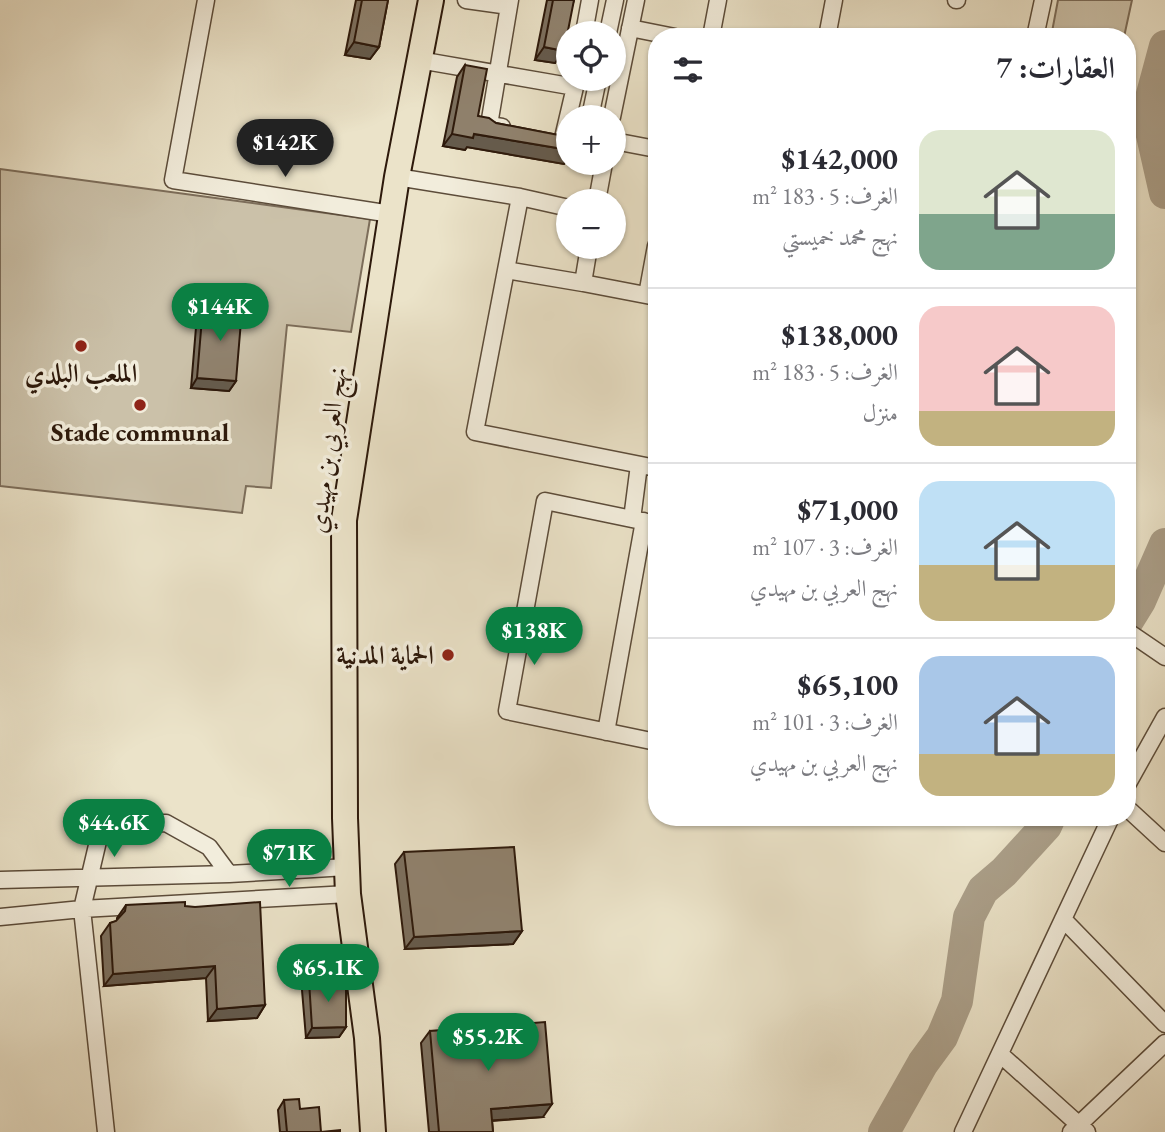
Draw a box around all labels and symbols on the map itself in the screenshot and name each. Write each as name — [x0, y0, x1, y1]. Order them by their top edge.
pin: $142K — [236, 120, 334, 179]
pin: $144K — [171, 284, 269, 343]
marker: الملعب البلدي — [73, 338, 89, 354]
place label: الملعب البلدي — [25, 356, 137, 395]
street label: نهج العربي بن مهيدي — [300, 365, 361, 536]
marker: Stade communal — [132, 397, 148, 413]
place label: Stade communal — [51, 415, 229, 449]
pin: $138K — [485, 608, 583, 667]
place label: الحماية المدنية — [336, 638, 434, 672]
marker: الحماية المدنية — [440, 647, 456, 663]
pin: $44.6K — [57, 800, 171, 859]
pin: $71K — [248, 830, 330, 889]
pin: $65.1K — [271, 944, 385, 1004]
pin: $55.2K — [431, 1014, 545, 1073]

